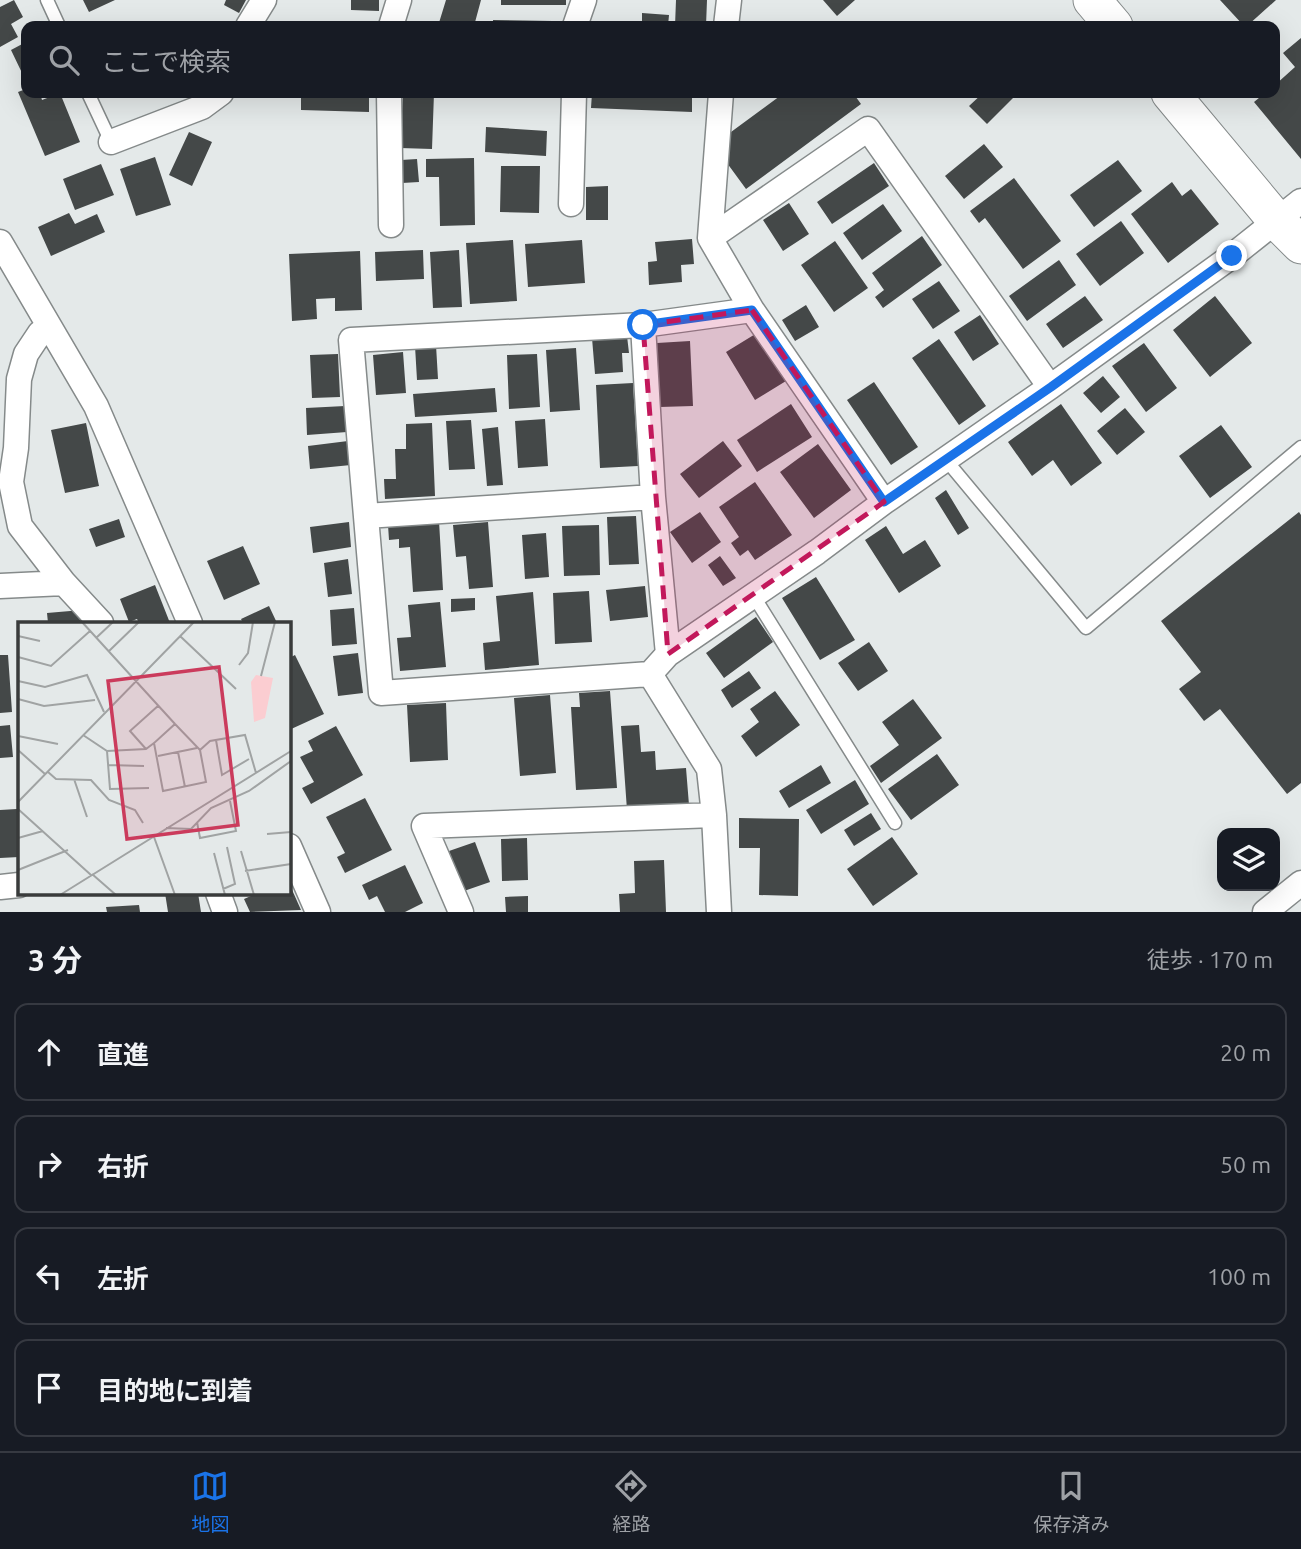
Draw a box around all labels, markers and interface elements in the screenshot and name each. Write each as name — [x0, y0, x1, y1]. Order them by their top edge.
search box — [21, 21, 1280, 98]
icon: search — [45, 41, 83, 79]
text: ここで検索 — [101, 47, 231, 76]
route end — [1216, 240, 1247, 271]
route start — [627, 309, 658, 340]
inset map — [18, 622, 290, 894]
map controls — [1217, 828, 1280, 891]
button: layers — [1217, 828, 1280, 891]
text: 3 分 — [28, 943, 82, 977]
text: 徒歩 · 170 m — [1147, 947, 1273, 972]
icon: ahead — [30, 1033, 68, 1071]
text: 直進 — [97, 1040, 149, 1069]
text: 20 m — [1220, 1040, 1271, 1065]
icon: right — [30, 1145, 68, 1183]
text: 右折 — [97, 1152, 149, 1181]
text: 50 m — [1220, 1152, 1271, 1177]
icon: left — [30, 1257, 68, 1295]
text: 左折 — [97, 1264, 149, 1293]
text: 100 m — [1207, 1264, 1271, 1289]
icon: arrive — [30, 1369, 68, 1407]
text: 目的地に到着 — [97, 1376, 253, 1405]
tab: 地図 — [191, 1467, 230, 1536]
tab: 経路 — [612, 1467, 651, 1536]
tab: 保存済み — [1033, 1467, 1110, 1536]

